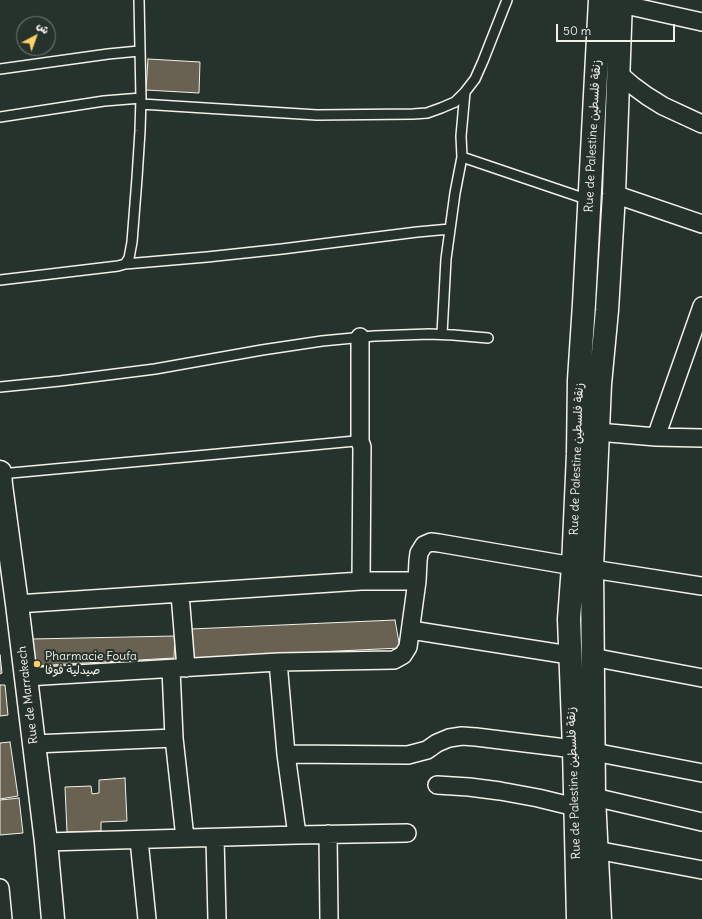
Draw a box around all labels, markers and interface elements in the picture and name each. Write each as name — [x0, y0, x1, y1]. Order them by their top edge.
north arrow — [16, 16, 56, 56]
scale bar — [558, 16, 677, 42]
text: ش — [34, 18, 52, 37]
text: 50 m — [563, 23, 591, 38]
street label: Rue de Palestine زنقة فلسطين — [582, 59, 604, 213]
street label: Rue de Palestine زنقة فلسطين — [567, 382, 587, 536]
street label: Rue de Marrakech — [15, 645, 41, 745]
place label: Pharmacie Foufa صيدلية فوفا — [45, 650, 137, 678]
marker: Pharmacie Foufa صيدلية فوفا — [32, 659, 42, 669]
street label: Rue de Palestine زنقة فلسطين — [564, 706, 584, 860]

